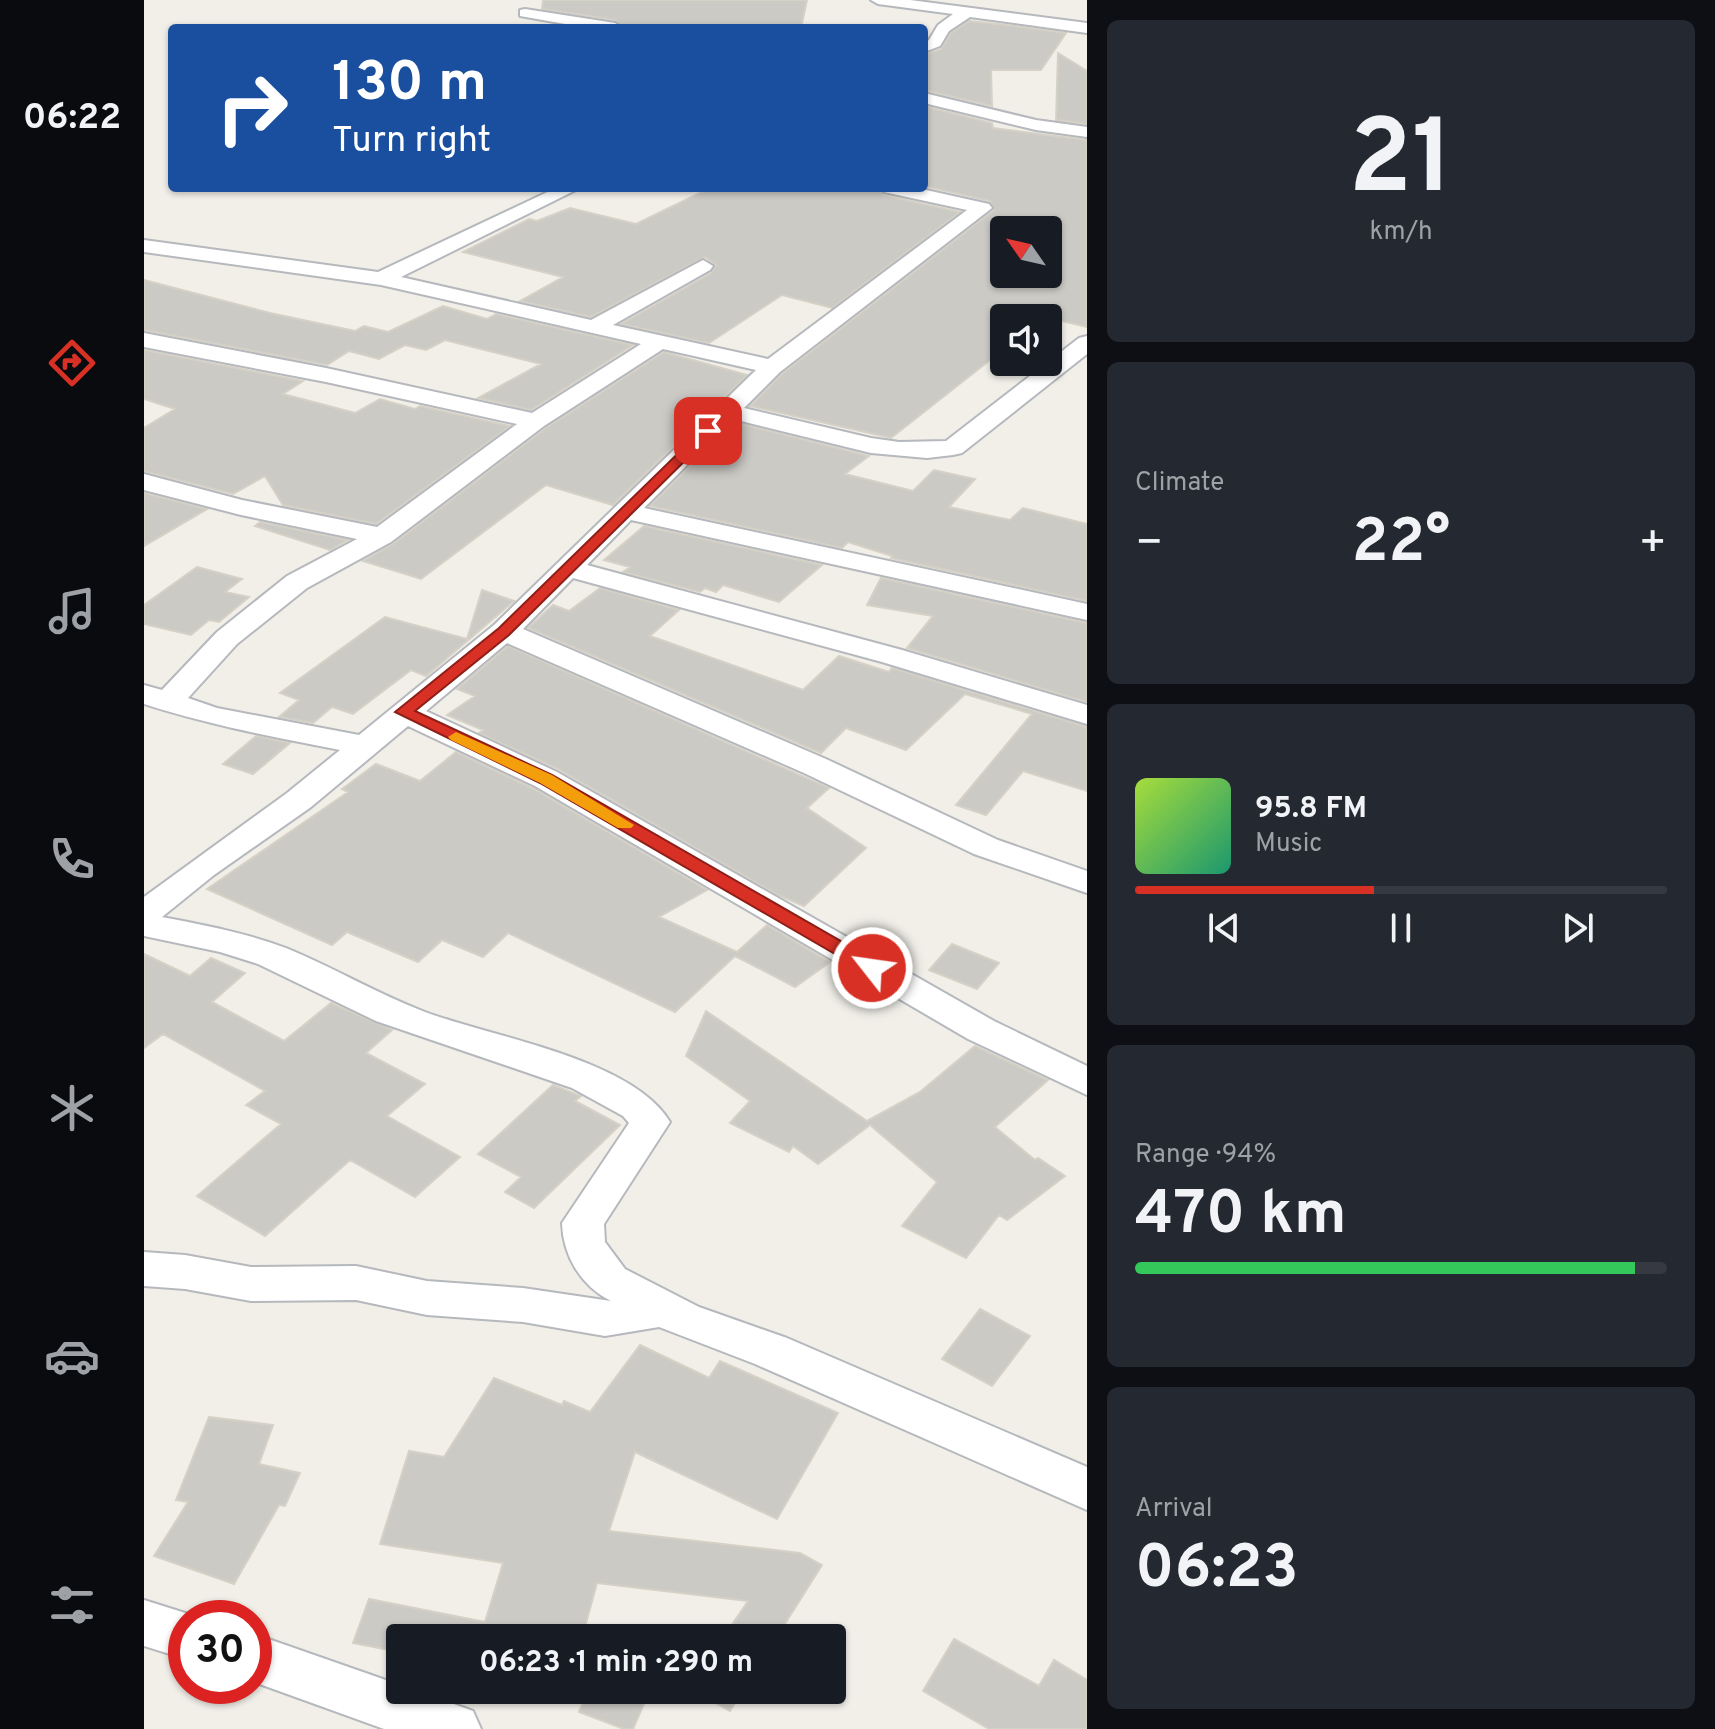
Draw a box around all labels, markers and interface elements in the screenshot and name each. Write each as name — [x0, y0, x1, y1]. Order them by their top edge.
text: 130 m — [332, 50, 487, 120]
icon: right — [200, 56, 304, 160]
text: 06:22 — [23, 96, 121, 142]
text: 21 — [1348, 98, 1454, 230]
text: Turn right — [332, 119, 491, 165]
north arrow — [990, 216, 1062, 288]
map controls — [990, 216, 1062, 376]
text: km/h — [1369, 216, 1433, 249]
button: sound — [990, 304, 1062, 376]
icon: directions — [44, 335, 100, 391]
pin — [674, 397, 742, 465]
icon: arrive — [686, 409, 730, 453]
text: Climate — [1135, 467, 1224, 500]
text: 22° — [1352, 507, 1450, 583]
text: − — [1135, 517, 1163, 573]
text: + — [1639, 517, 1667, 573]
icon: music — [44, 583, 100, 639]
text: 95.8 FM — [1255, 791, 1367, 828]
text: Music — [1255, 828, 1322, 861]
icon: phone — [44, 831, 100, 887]
icon: previous — [1202, 906, 1246, 950]
icon: pause — [1379, 906, 1423, 950]
icon: next — [1556, 906, 1600, 950]
position arrow — [830, 926, 914, 1010]
icon: climate — [44, 1080, 100, 1136]
text: Range · 94% — [1135, 1139, 1276, 1172]
text: 470 km — [1135, 1179, 1347, 1255]
icon: car — [44, 1328, 100, 1384]
text: Arrival — [1135, 1493, 1213, 1526]
text: 06:23 — [1135, 1533, 1299, 1609]
icon: filters — [44, 1577, 100, 1633]
speed limit sign: 30 — [168, 1600, 272, 1704]
text: 06:23 · 1 min · 290 m — [479, 1645, 753, 1682]

